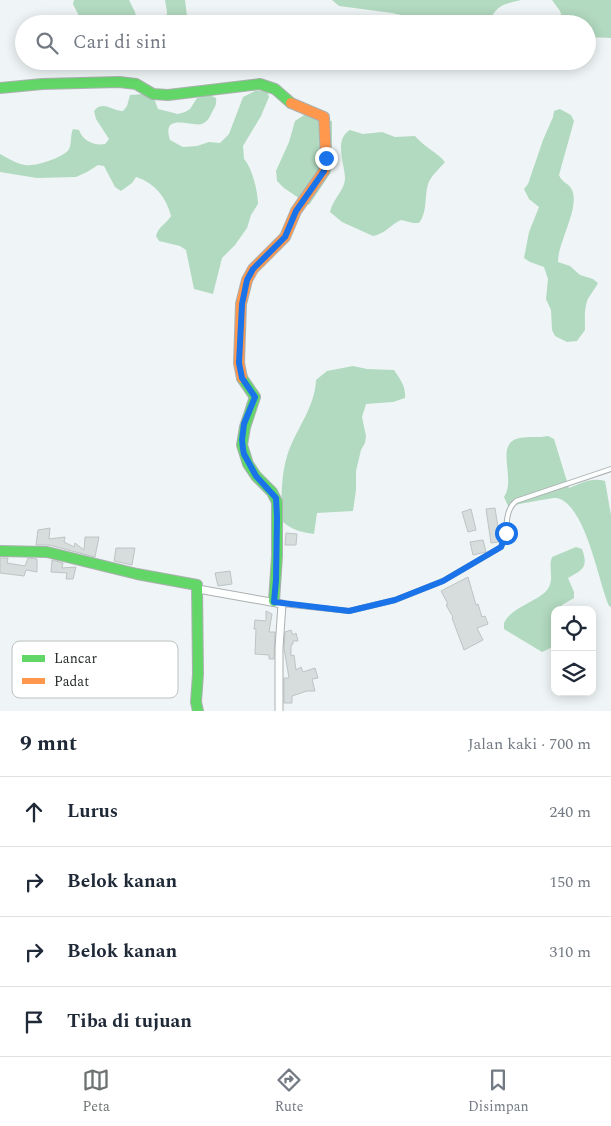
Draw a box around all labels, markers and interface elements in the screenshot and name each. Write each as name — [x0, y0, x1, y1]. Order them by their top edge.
search box — [15, 15, 596, 70]
text: Cari di sini — [73, 28, 167, 57]
icon: search — [33, 29, 61, 57]
route end — [315, 147, 338, 170]
route start — [495, 522, 518, 545]
map controls — [551, 606, 596, 696]
button: locate — [551, 606, 596, 651]
legend — [12, 641, 178, 698]
text: Lancar — [54, 648, 97, 669]
button: layers — [551, 651, 596, 696]
text: Padat — [54, 671, 89, 692]
text: 9 mnt — [20, 728, 77, 760]
text: Jalan kaki · 700 m — [468, 732, 591, 756]
text: Lurus — [67, 797, 118, 826]
icon: ahead — [20, 798, 48, 826]
text: 240 m — [549, 800, 591, 824]
text: Belok kanan — [67, 867, 177, 896]
icon: right — [20, 868, 48, 896]
text: 150 m — [549, 870, 591, 894]
text: Belok kanan — [67, 937, 177, 966]
icon: right — [20, 938, 48, 966]
text: 310 m — [549, 940, 591, 964]
text: Tiba di tujuan — [67, 1007, 192, 1036]
icon: arrive — [20, 1008, 48, 1036]
tab: Peta — [82, 1066, 110, 1117]
tab: Rute — [275, 1066, 304, 1117]
tab: Disimpan — [468, 1066, 529, 1117]

